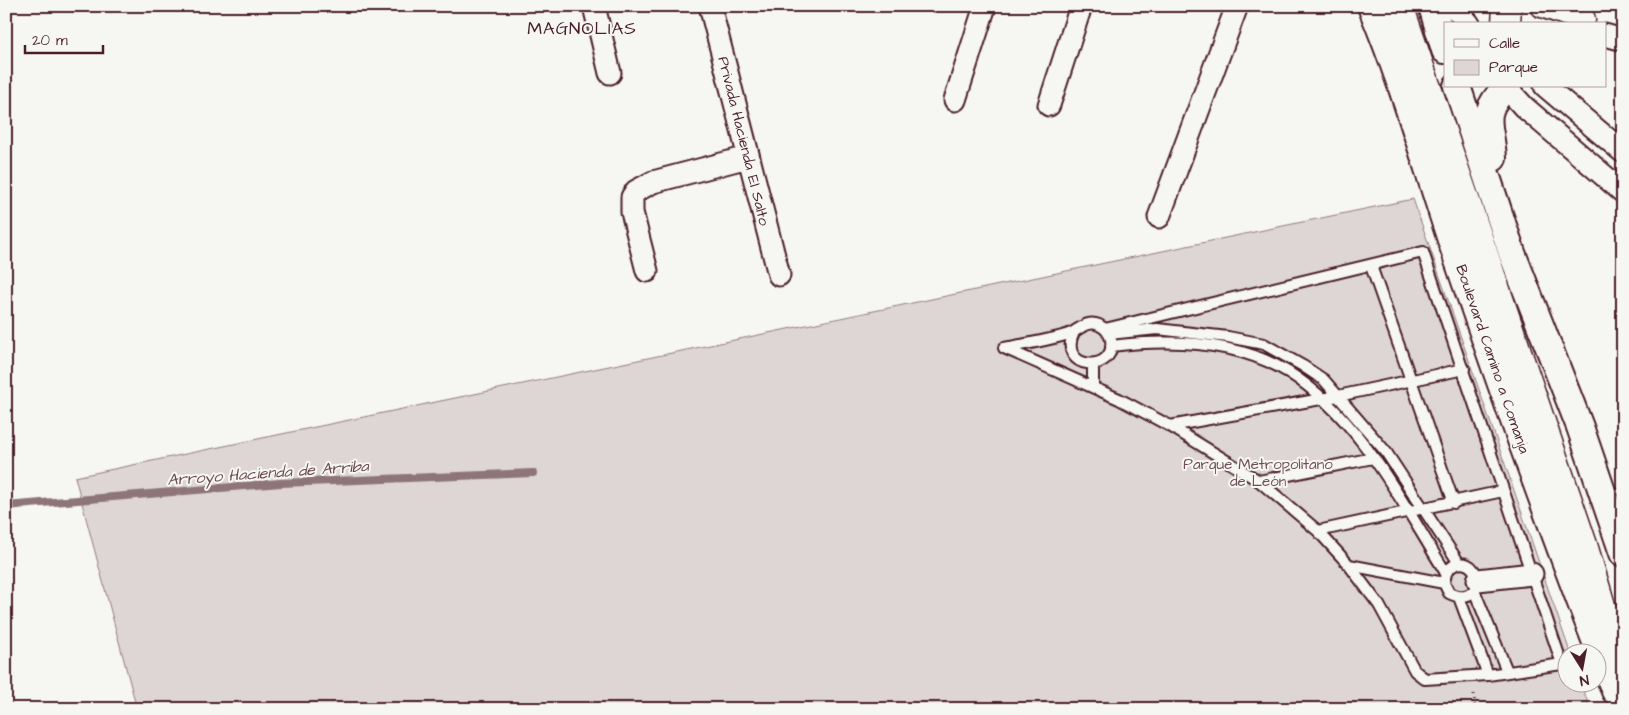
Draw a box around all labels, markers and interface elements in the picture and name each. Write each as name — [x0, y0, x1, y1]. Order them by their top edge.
district label: MAGNOLIAS — [527, 16, 637, 41]
scale bar — [25, 22, 102, 54]
legend — [1444, 22, 1606, 88]
text: 20 m — [32, 30, 68, 51]
text: Calle — [1489, 33, 1520, 54]
street label: Privada Hacienda El Salto — [712, 54, 775, 228]
text: Parque — [1489, 57, 1538, 78]
street label: Boulevard Camino a Comanja — [1450, 262, 1535, 457]
park label: Parque Metropolitano de León — [1183, 454, 1333, 492]
water label: Arroyo Hacienda de Arriba — [167, 455, 370, 492]
north arrow — [1556, 642, 1606, 692]
text: N — [1578, 669, 1591, 690]

